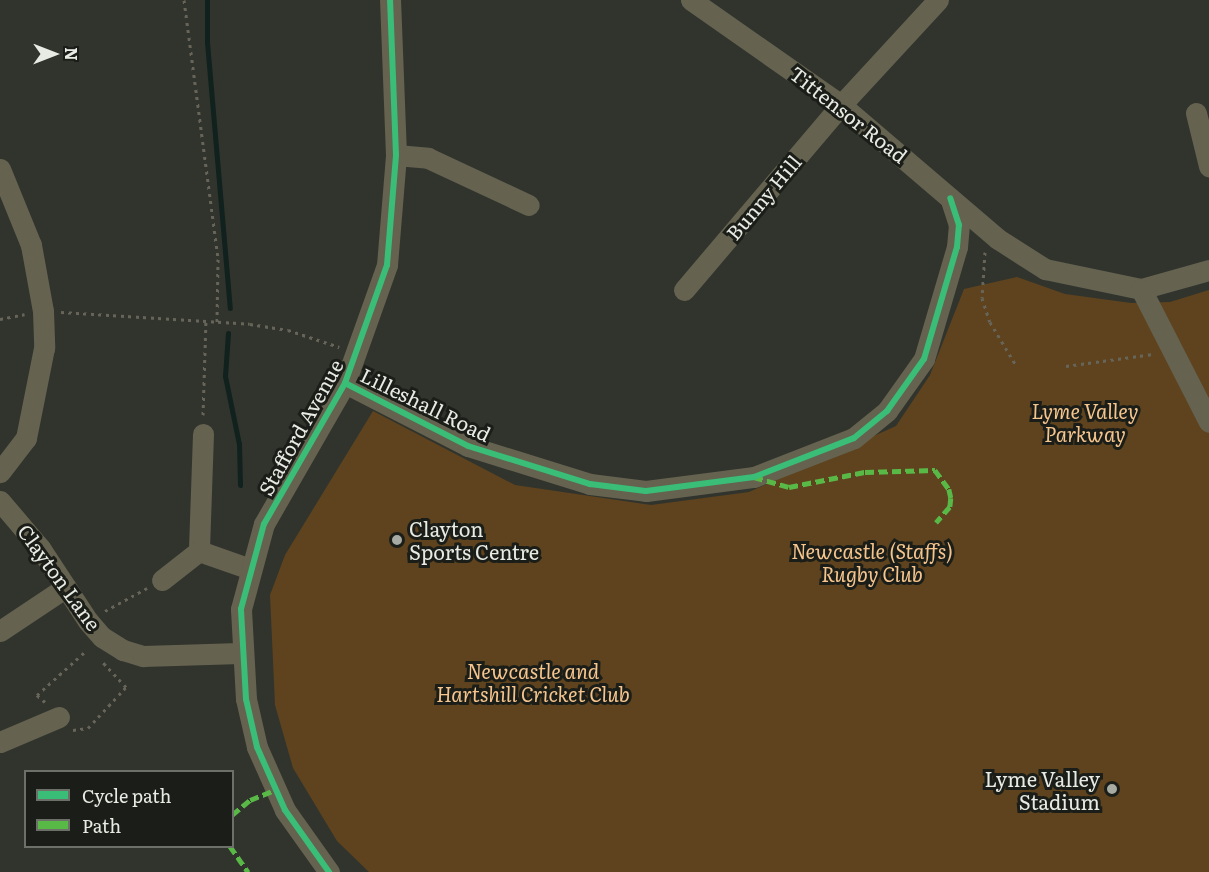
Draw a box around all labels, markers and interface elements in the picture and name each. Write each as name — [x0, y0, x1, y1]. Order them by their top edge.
north arrow — [24, 24, 84, 84]
text: N — [60, 47, 84, 61]
street label: Tittensor Road — [785, 61, 913, 167]
street label: Bunny Hill — [721, 150, 805, 244]
street label: Stafford Avenue — [253, 355, 347, 499]
street label: Lilleshall Road — [357, 362, 495, 446]
park label: Lyme Valley Parkway — [1031, 399, 1139, 446]
place label: Clayton Sports Centre — [409, 516, 539, 563]
street label: Clayton Lane — [13, 519, 107, 635]
marker: Clayton Sports Centre — [390, 533, 404, 547]
park label: Newcastle (Staffs) Rugby Club — [791, 539, 953, 586]
park label: Newcastle and Hartshill Cricket Club — [436, 658, 630, 705]
place label: Lyme Valley Stadium — [984, 766, 1100, 813]
legend — [24, 770, 234, 848]
text: Cycle path — [82, 782, 171, 809]
marker: Lyme Valley Stadium — [1105, 782, 1119, 796]
text: Path — [82, 812, 121, 839]

